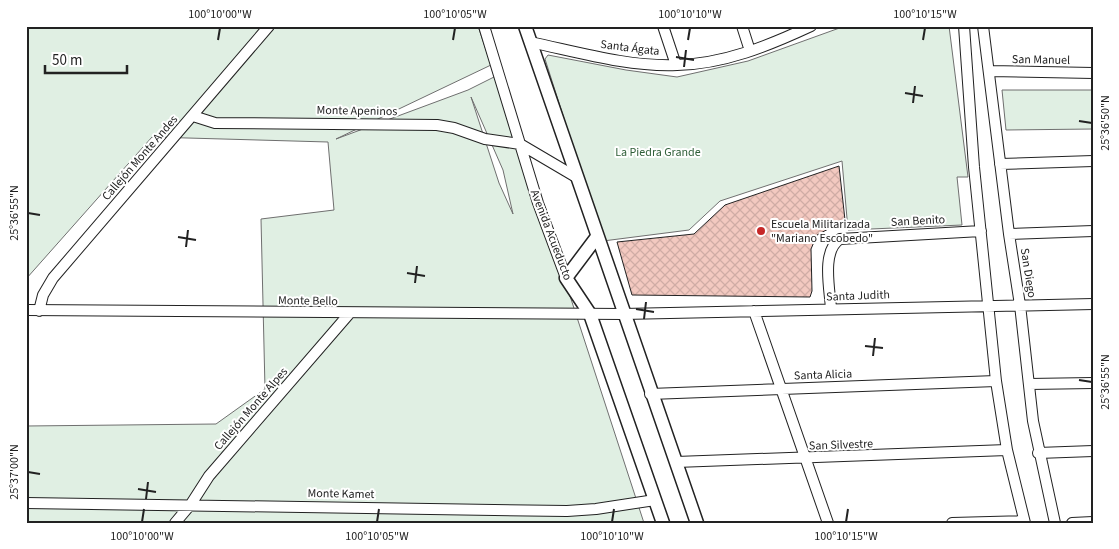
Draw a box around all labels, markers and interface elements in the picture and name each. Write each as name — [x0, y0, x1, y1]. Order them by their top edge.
text: 100°10'00"W — [188, 6, 252, 23]
text: 100°10'05"W — [423, 6, 487, 23]
text: 100°10'10"W — [658, 6, 722, 23]
text: 100°10'15"W — [893, 6, 957, 23]
street label: Santa Ágata — [599, 36, 661, 60]
scale bar — [45, 42, 128, 74]
text: 50 m — [52, 50, 82, 71]
street label: San Manuel — [1012, 51, 1070, 69]
text: 25°36'50"N — [1097, 95, 1114, 151]
street label: Monte Apeninos — [316, 102, 398, 120]
street label: Callejón Monte Andes — [98, 112, 182, 204]
park label: La Piedra Grande — [615, 144, 701, 161]
text: 25°36'55"N — [6, 185, 23, 241]
street label: Avenida Acueducto — [526, 187, 576, 283]
street label: San Benito — [890, 211, 946, 231]
place label: Escuela Militarizada "Mariano Escobedo" — [771, 216, 873, 247]
marker: Escuela Militarizada "Mariano Escobedo" — [755, 225, 767, 237]
street label: San Diego — [1016, 247, 1040, 299]
street label: Santa Judith — [826, 286, 890, 306]
street label: Monte Bello — [278, 292, 338, 310]
text: 25°36'55"N — [1097, 354, 1114, 410]
street label: Callejón Monte Alpes — [210, 364, 292, 454]
street label: Santa Alicia — [794, 365, 852, 385]
street label: San Silvestre — [809, 435, 873, 455]
text: 25°37'00"N — [6, 444, 23, 500]
street label: Monte Kamet — [307, 485, 375, 503]
text: 100°10'00"W — [110, 528, 174, 545]
text: 100°10'05"W — [345, 528, 409, 545]
text: 100°10'10"W — [580, 528, 644, 545]
text: 100°10'15"W — [814, 528, 878, 545]

